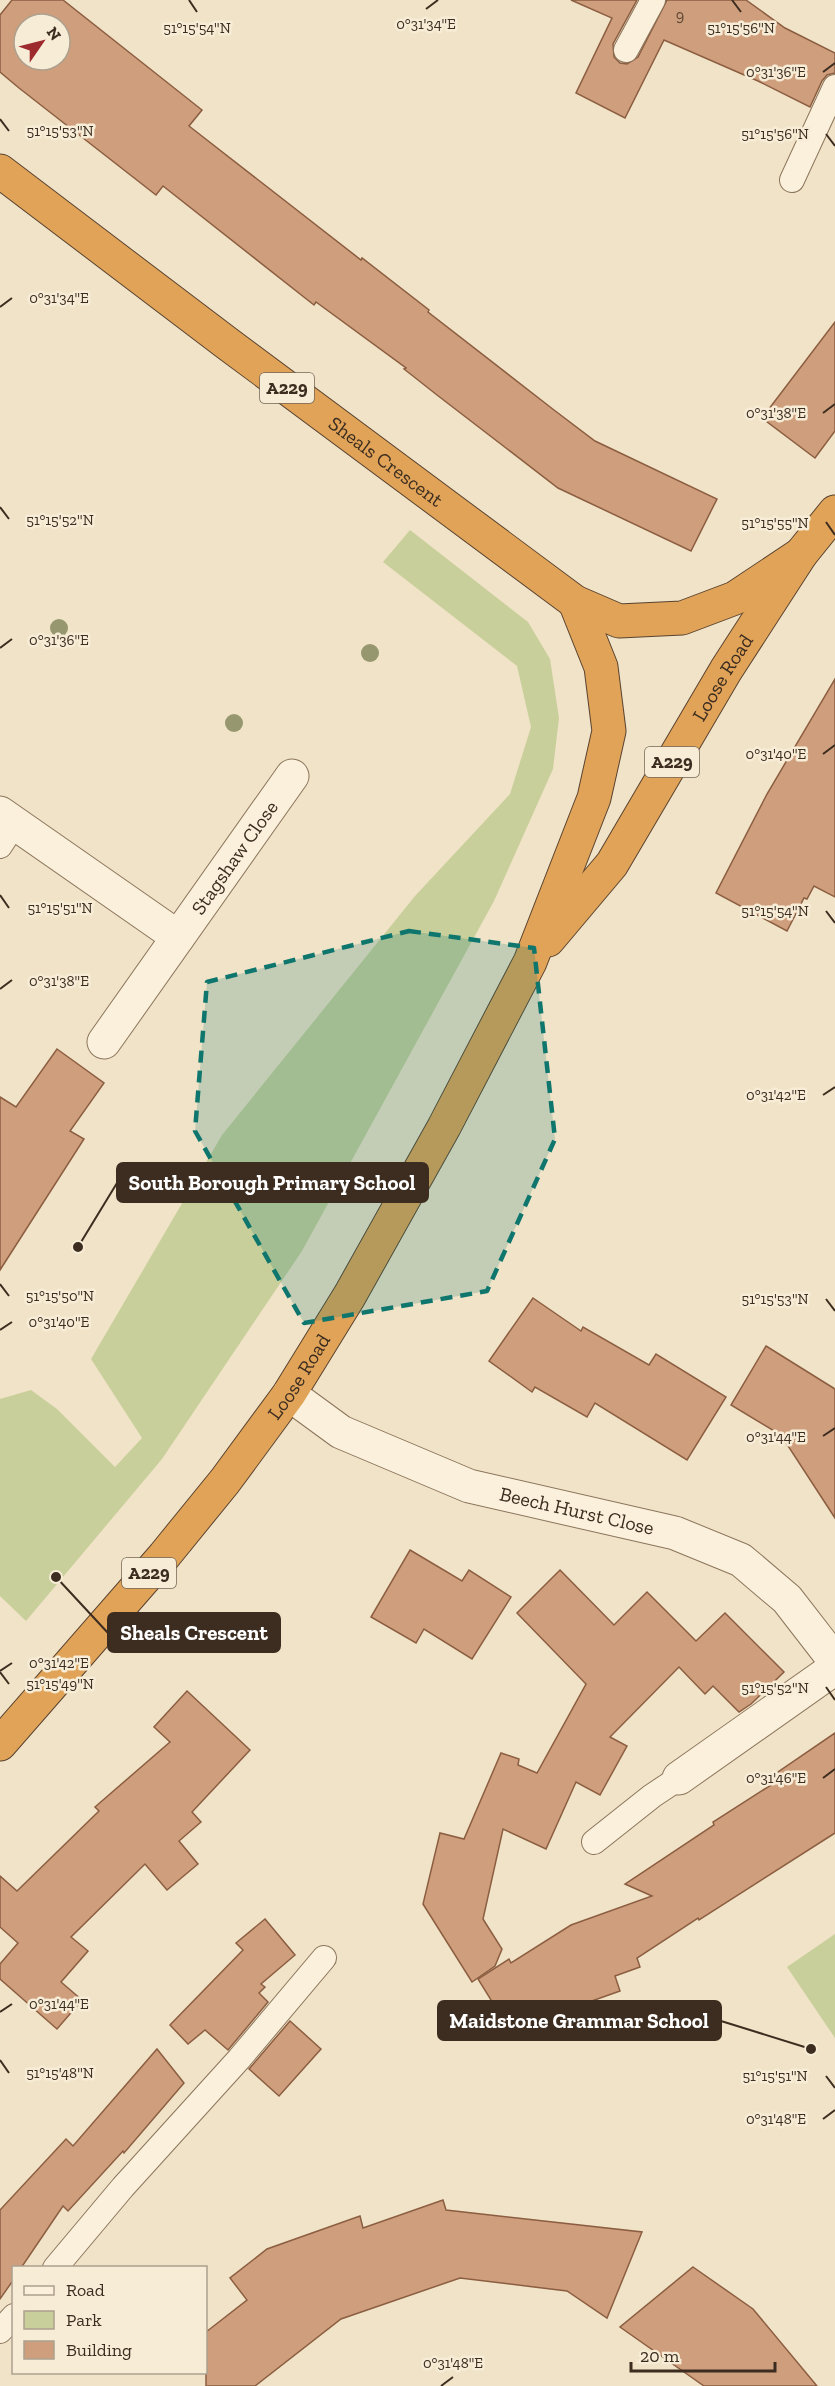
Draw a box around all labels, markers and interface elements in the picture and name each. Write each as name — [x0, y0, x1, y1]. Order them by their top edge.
house number: 9 — [676, 6, 684, 25]
north arrow — [12, 12, 72, 72]
text: 0°31'34"E — [396, 15, 456, 33]
text: 51°15'54"N — [163, 19, 231, 37]
text: 51°15'56"N — [707, 19, 775, 37]
text: N — [43, 23, 65, 44]
text: 0°31'36"E — [746, 63, 806, 81]
text: 51°15'53"N — [26, 122, 94, 140]
text: 51°15'56"N — [741, 125, 809, 143]
text: 0°31'34"E — [29, 289, 89, 307]
road number: A229 — [260, 373, 314, 403]
text: 0°31'38"E — [746, 404, 806, 422]
street label: Sheals Crescent — [324, 411, 448, 512]
text: 51°15'52"N — [26, 511, 94, 529]
text: 51°15'55"N — [741, 514, 809, 532]
street label: Loose Road — [687, 630, 758, 725]
text: 0°31'36"E — [29, 631, 89, 649]
text: 0°31'40"E — [746, 745, 807, 763]
road number: A229 — [645, 747, 699, 777]
street label: Stagshaw Close — [186, 796, 283, 919]
text: 51°15'51"N — [27, 899, 93, 917]
text: 51°15'54"N — [741, 902, 809, 920]
text: 0°31'38"E — [29, 972, 89, 990]
text: 0°31'42"E — [746, 1086, 806, 1104]
callout: South Borough Primary School — [117, 1163, 428, 1202]
text: South Borough Primary School — [129, 1170, 415, 1195]
text: 51°15'50"N — [26, 1287, 94, 1305]
text: 51°15'53"N — [741, 1290, 809, 1308]
text: 0°31'40"E — [29, 1313, 90, 1331]
street label: Loose Road — [262, 1329, 335, 1424]
text: 0°31'44"E — [746, 1428, 806, 1446]
street label: Beech Hurst Close — [497, 1481, 656, 1540]
road number: A229 — [122, 1558, 176, 1588]
callout: Sheals Crescent — [108, 1613, 280, 1652]
text: Sheals Crescent — [120, 1620, 268, 1645]
text: 0°31'42"E — [29, 1654, 89, 1672]
text: 51°15'49"N — [26, 1675, 94, 1693]
text: 51°15'52"N — [741, 1679, 809, 1697]
text: 0°31'46"E — [746, 1769, 806, 1787]
text: 0°31'44"E — [29, 1995, 89, 2013]
callout: Maidstone Grammar School — [438, 2001, 721, 2040]
text: Maidstone Grammar School — [449, 2008, 709, 2033]
text: 51°15'48"N — [26, 2064, 94, 2082]
text: 51°15'51"N — [742, 2067, 808, 2085]
text: 0°31'48"E — [746, 2110, 806, 2128]
legend — [12, 2266, 207, 2374]
text: Road — [66, 2279, 105, 2301]
text: Park — [66, 2309, 102, 2331]
scale bar — [631, 2335, 775, 2373]
text: Building — [66, 2339, 132, 2361]
text: 20 m — [640, 2345, 680, 2367]
text: 0°31'48"E — [423, 2354, 483, 2372]

